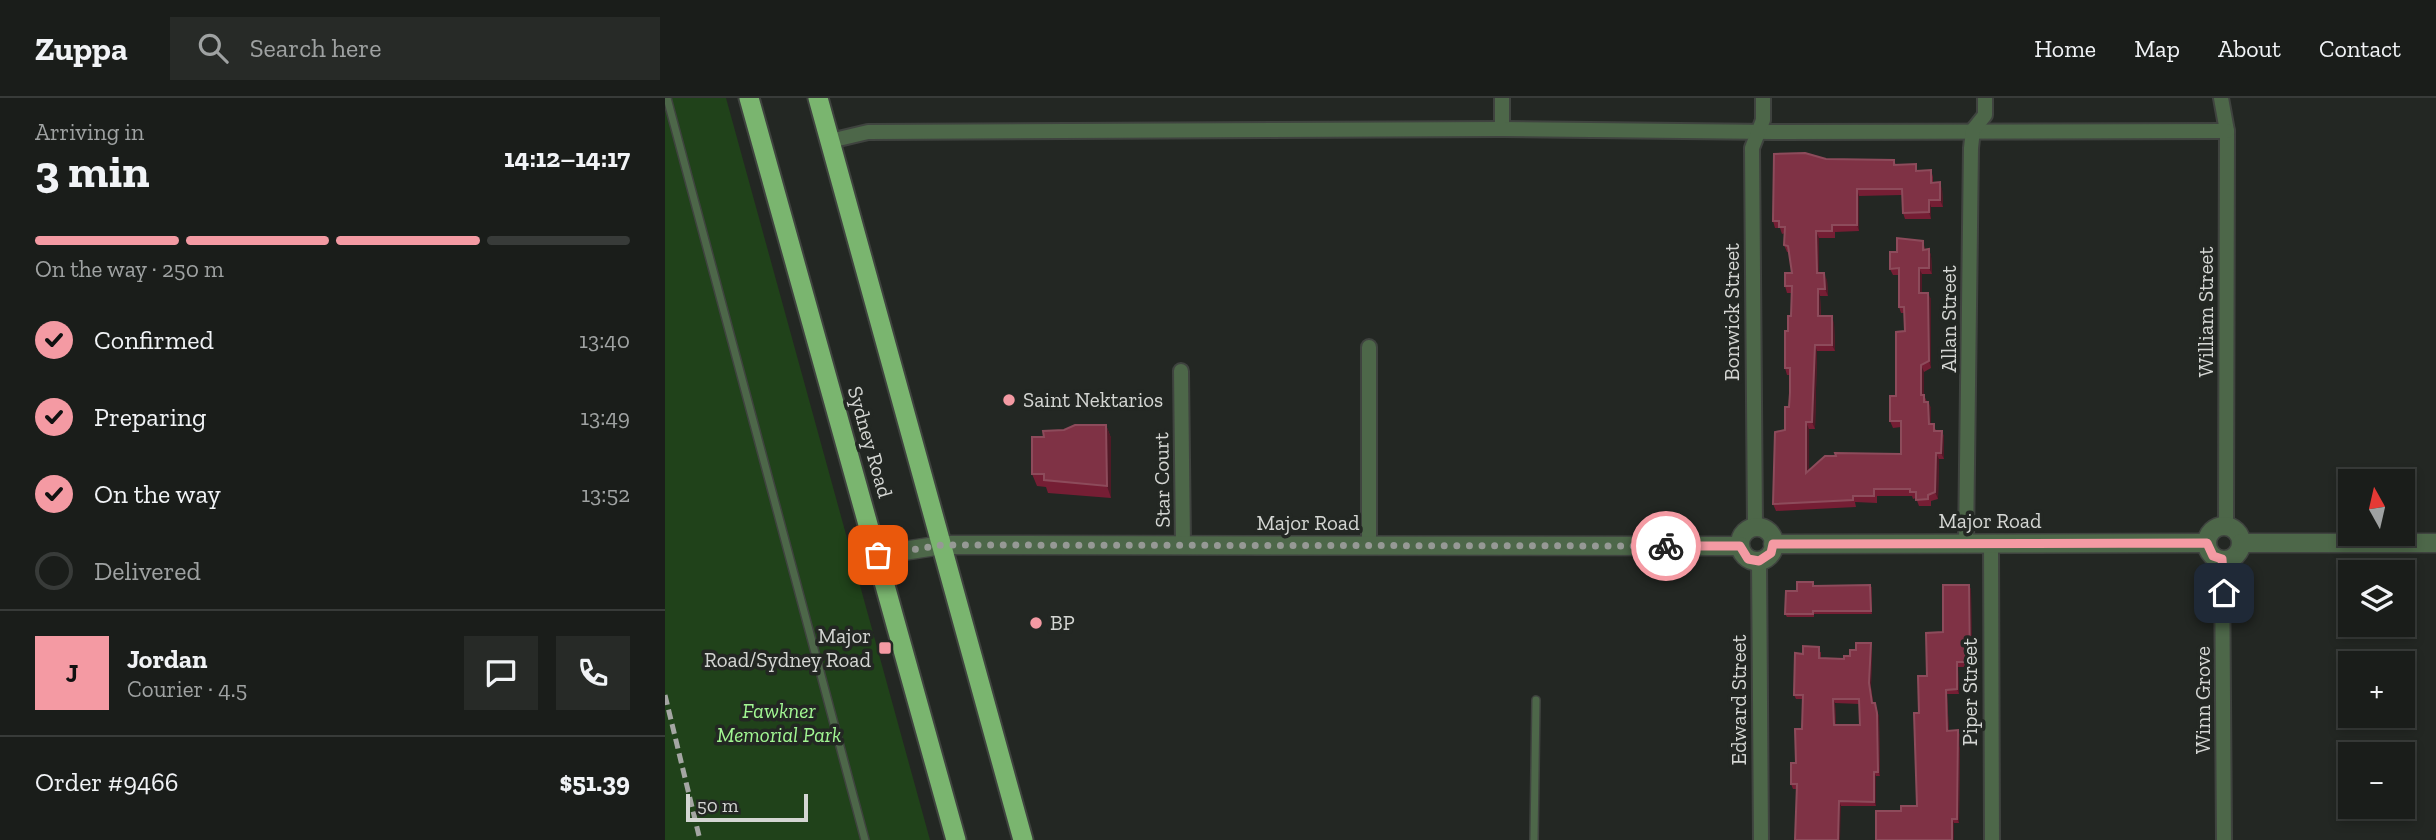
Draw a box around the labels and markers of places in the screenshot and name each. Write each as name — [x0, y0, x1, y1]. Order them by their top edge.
place label: Saint Nektarios — [1023, 387, 1163, 412]
marker: Saint Nektarios — [1001, 392, 1017, 408]
pin — [848, 525, 908, 585]
pin — [2194, 563, 2254, 623]
place label: BP — [1050, 610, 1075, 635]
marker: BP — [1028, 615, 1044, 631]
place label: Major Road/Sydney Road — [704, 623, 871, 672]
marker: Major Road/Sydney Road — [877, 640, 893, 656]

